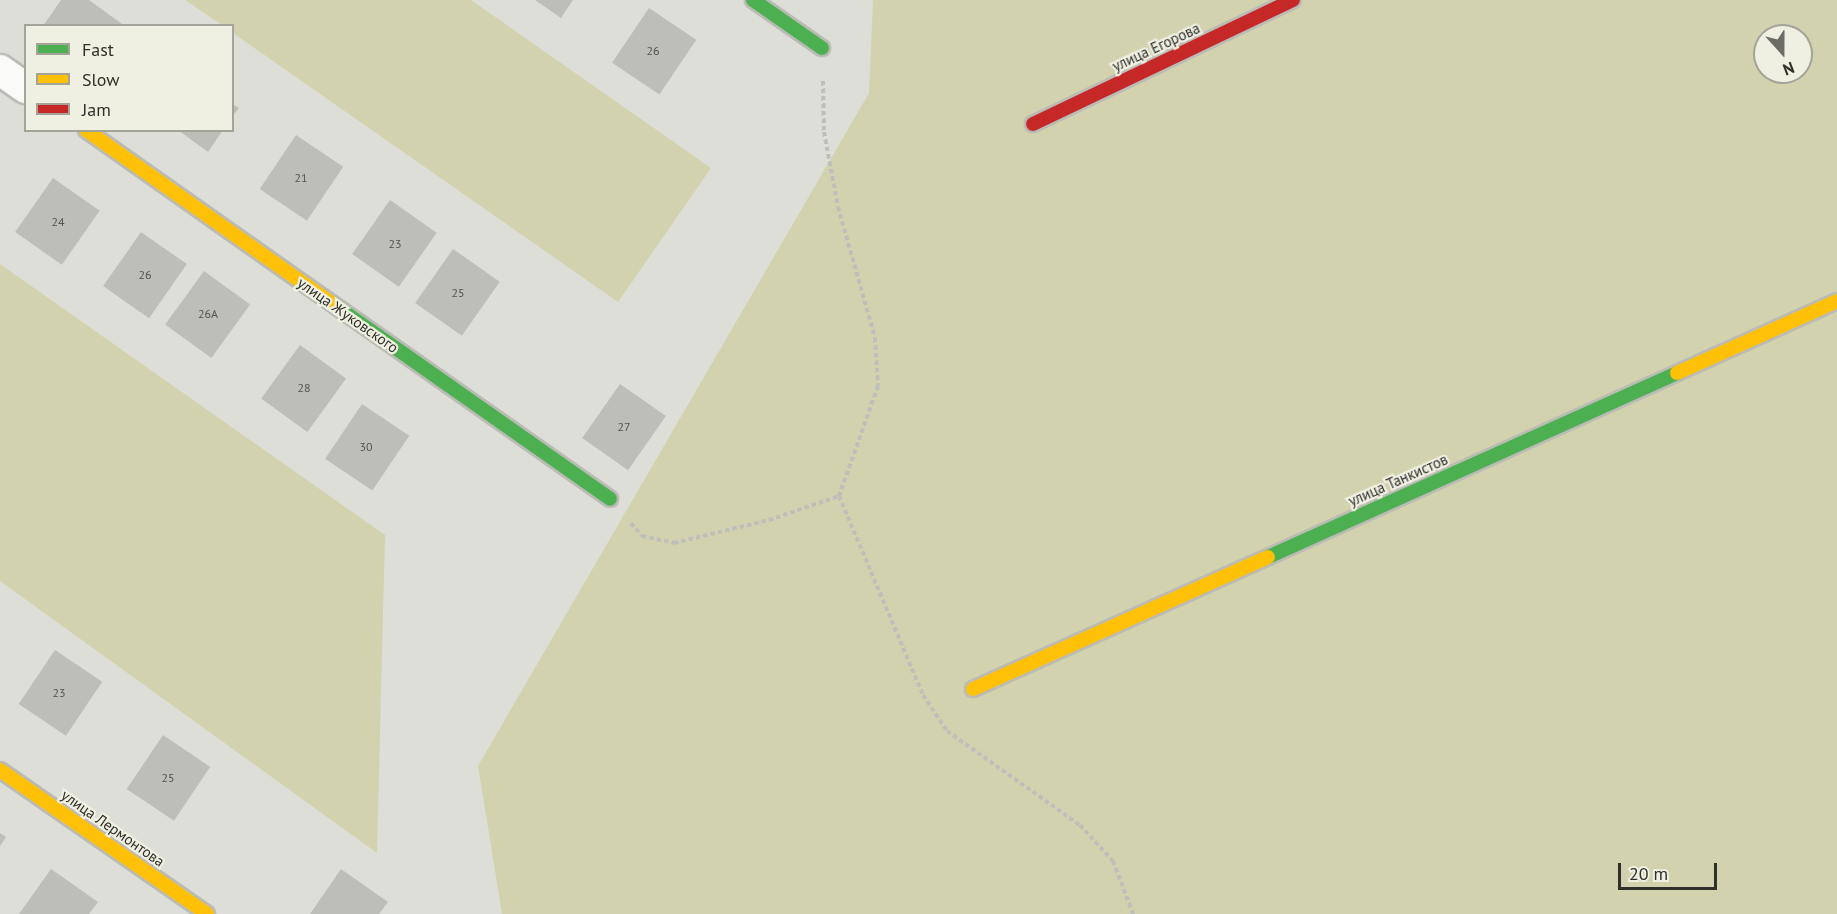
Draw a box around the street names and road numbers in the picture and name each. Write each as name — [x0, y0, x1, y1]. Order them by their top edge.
street label: улица Егорова — [1109, 19, 1203, 75]
street label: улица Жуковского — [294, 274, 402, 356]
street label: улица Танкистов — [1345, 450, 1451, 510]
street label: улица Лермонтова — [58, 786, 168, 870]

